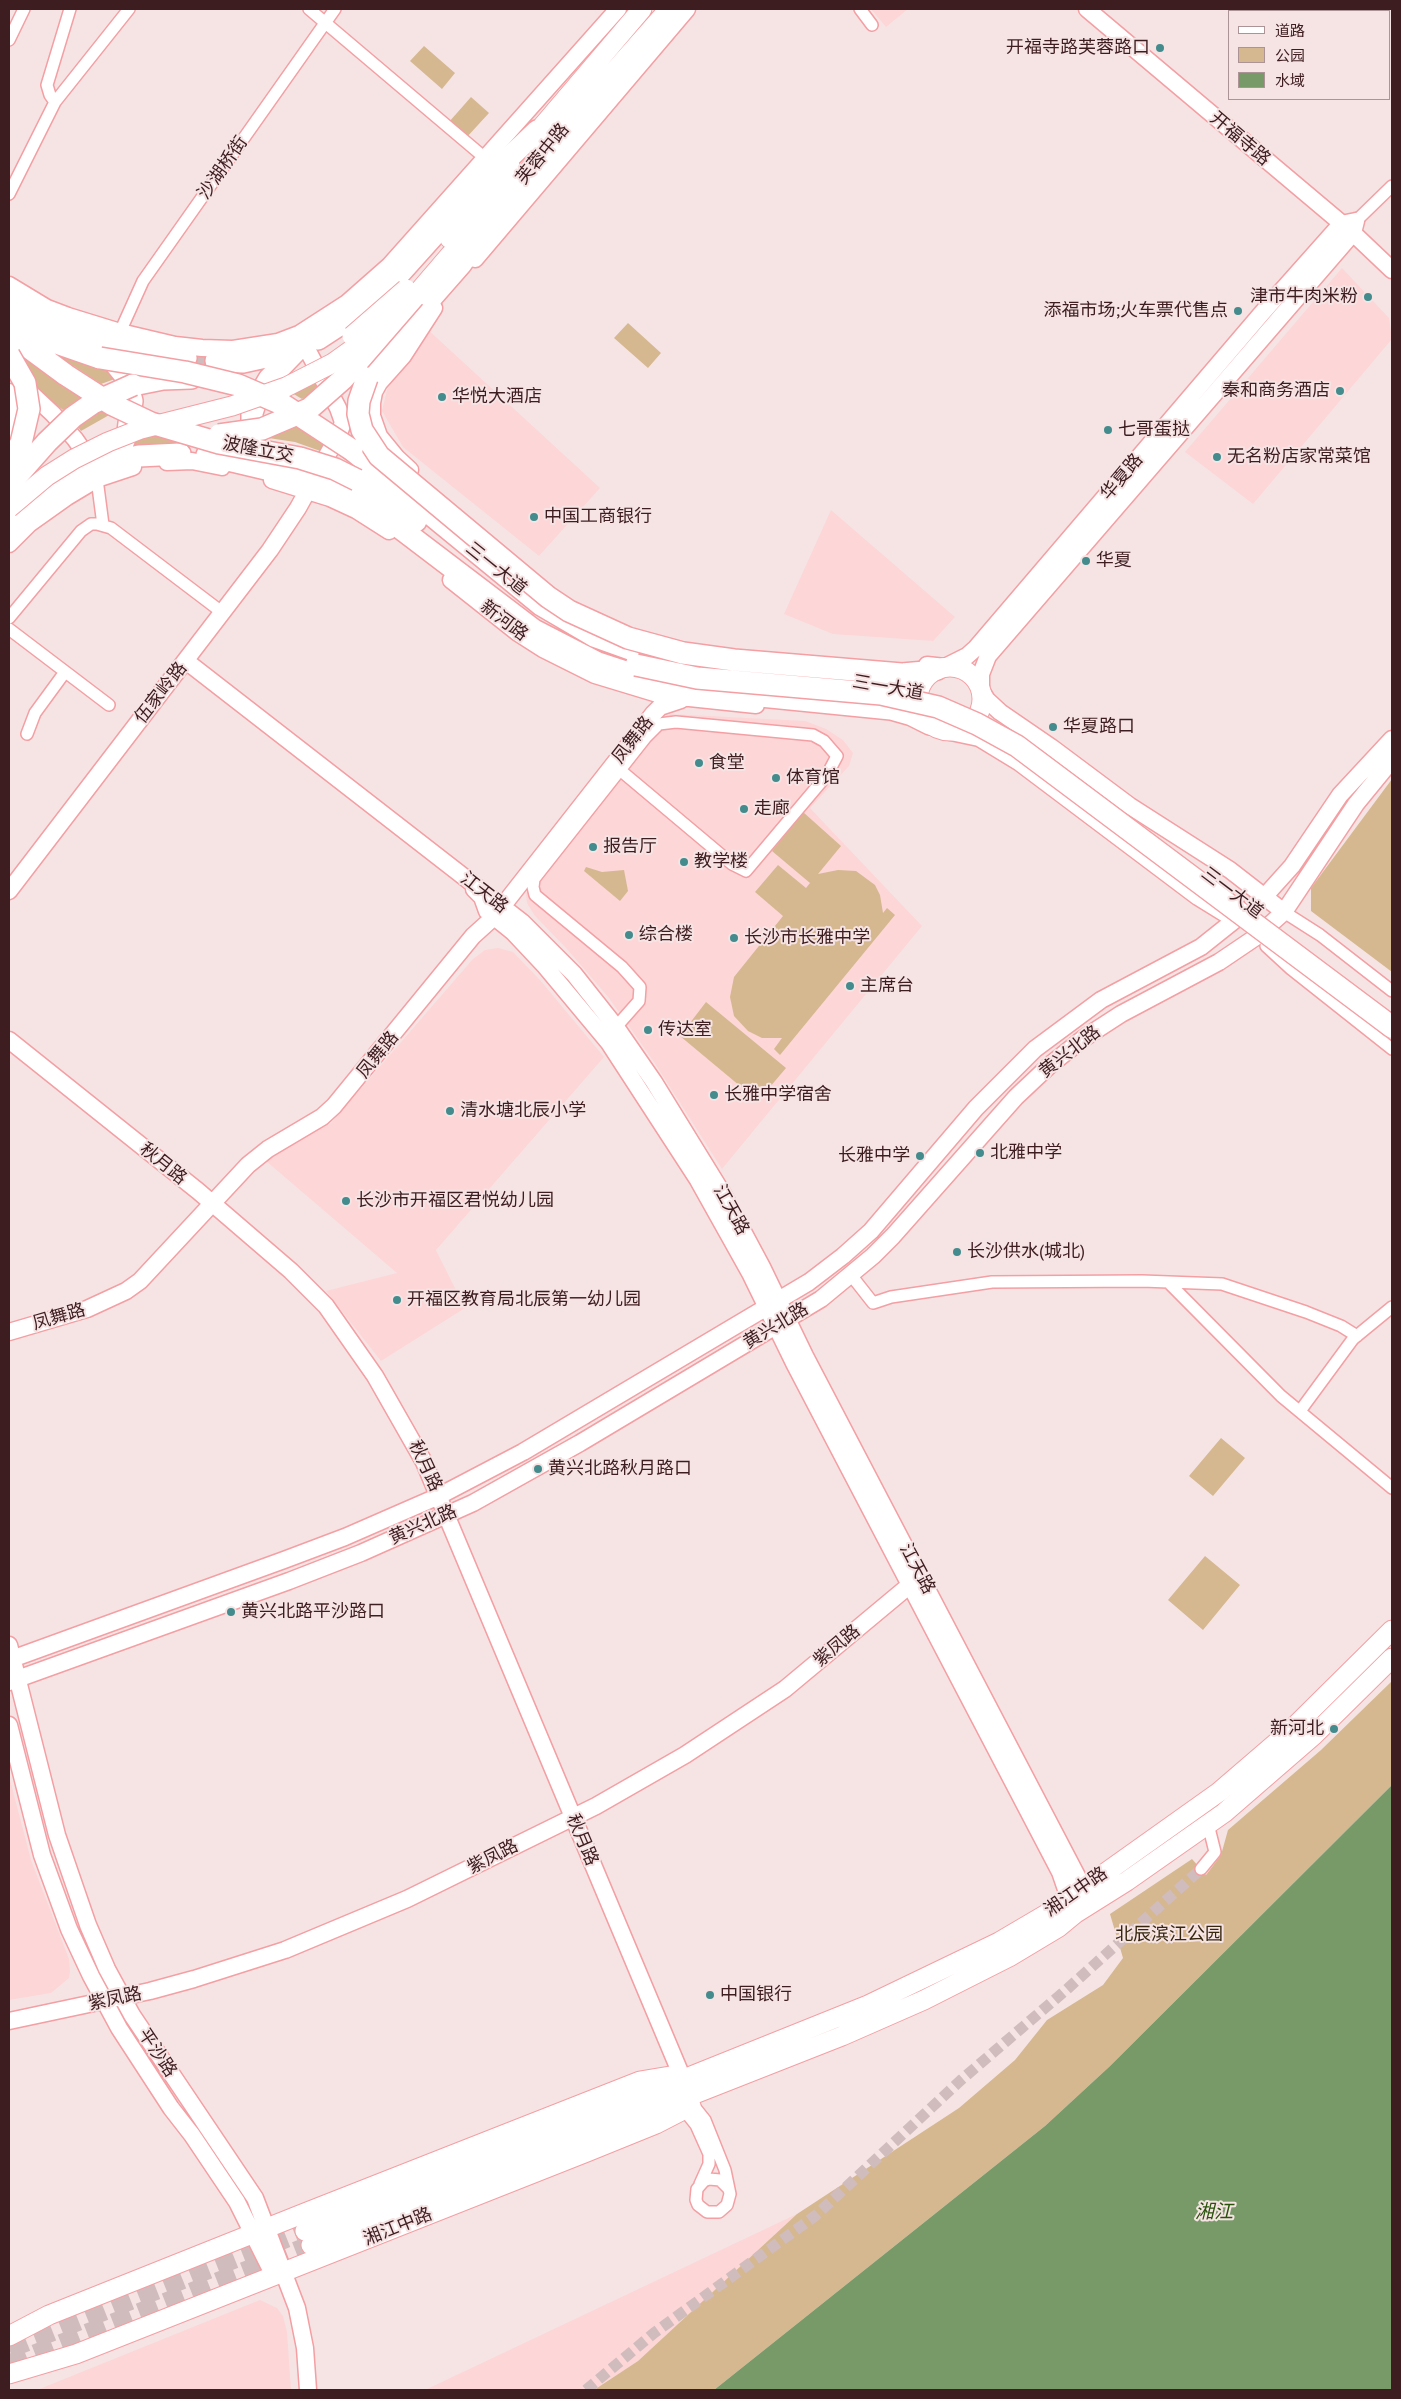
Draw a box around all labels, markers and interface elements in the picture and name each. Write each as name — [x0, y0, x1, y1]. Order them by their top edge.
legend — [1228, 10, 1391, 100]
text: 道路 — [1275, 21, 1305, 40]
place label: 开福寺路芙蓉路口 — [1006, 37, 1150, 59]
marker: 开福寺路芙蓉路口 — [1154, 42, 1166, 54]
text: 公园 — [1275, 46, 1305, 65]
text: 水域 — [1275, 71, 1305, 90]
street label: 开福寺路 — [1205, 108, 1275, 170]
street label: 芙蓉中路 — [512, 119, 574, 189]
street label: 沙湖桥街 — [194, 132, 252, 204]
place label: 津市牛肉米粉 — [1250, 286, 1358, 308]
marker: 津市牛肉米粉 — [1362, 291, 1374, 303]
place label: 添福市场;火车票代售点 — [1043, 300, 1228, 322]
marker: 添福市场;火车票代售点 — [1232, 305, 1244, 317]
place label: 秦和商务酒店 — [1222, 380, 1330, 402]
marker: 秦和商务酒店 — [1334, 385, 1346, 397]
place label: 华悦大酒店 — [452, 386, 542, 408]
marker: 华悦大酒店 — [436, 391, 448, 403]
place label: 七哥蛋挞 — [1118, 419, 1190, 441]
marker: 七哥蛋挞 — [1102, 424, 1114, 436]
street label: 波隆立交 — [221, 433, 295, 467]
place label: 无名粉店家常菜馆 — [1227, 446, 1371, 468]
street label: 华夏路 — [1096, 449, 1148, 505]
marker: 无名粉店家常菜馆 — [1211, 451, 1223, 463]
place label: 中国工商银行 — [544, 506, 652, 528]
marker: 中国工商银行 — [528, 511, 540, 523]
street label: 三一大道 — [461, 538, 531, 600]
place label: 华夏 — [1096, 550, 1132, 572]
marker: 华夏 — [1080, 555, 1092, 567]
street label: 新河路 — [476, 596, 532, 646]
street label: 伍家岭路 — [130, 658, 192, 728]
street label: 三一大道 — [851, 671, 925, 705]
street label: 凤舞路 — [608, 712, 658, 768]
place label: 华夏路口 — [1063, 716, 1135, 738]
marker: 华夏路口 — [1047, 721, 1059, 733]
place label: 食堂 — [709, 752, 745, 774]
marker: 食堂 — [693, 757, 705, 769]
place label: 体育馆 — [786, 767, 840, 789]
marker: 体育馆 — [770, 772, 782, 784]
place label: 走廊 — [754, 798, 790, 820]
marker: 走廊 — [738, 803, 750, 815]
place label: 报告厅 — [603, 836, 657, 858]
marker: 报告厅 — [587, 841, 599, 853]
place label: 教学楼 — [694, 851, 748, 873]
marker: 教学楼 — [678, 856, 690, 868]
street label: 三一大道 — [1197, 863, 1267, 923]
street label: 江天路 — [456, 868, 512, 918]
place label: 综合楼 — [639, 924, 693, 946]
place label: 长沙市长雅中学 — [744, 927, 870, 949]
marker: 综合楼 — [623, 929, 635, 941]
marker: 长沙市长雅中学 — [728, 932, 740, 944]
place label: 主席台 — [860, 975, 914, 997]
marker: 主席台 — [844, 980, 856, 992]
place label: 传达室 — [658, 1019, 712, 1041]
street label: 黄兴北路 — [1035, 1021, 1105, 1083]
marker: 传达室 — [642, 1024, 654, 1036]
street label: 凤舞路 — [353, 1027, 403, 1083]
place label: 长雅中学宿舍 — [724, 1084, 832, 1106]
marker: 长雅中学宿舍 — [708, 1089, 720, 1101]
place label: 清水塘北辰小学 — [460, 1100, 586, 1122]
marker: 清水塘北辰小学 — [444, 1105, 456, 1117]
street label: 秋月路 — [135, 1139, 191, 1189]
place label: 北雅中学 — [990, 1142, 1062, 1164]
place label: 长雅中学 — [838, 1145, 910, 1167]
marker: 北雅中学 — [974, 1147, 986, 1159]
marker: 长雅中学 — [914, 1150, 926, 1162]
street label: 江天路 — [708, 1181, 754, 1239]
place label: 长沙市开福区君悦幼儿园 — [356, 1190, 554, 1212]
marker: 长沙市开福区君悦幼儿园 — [340, 1195, 352, 1207]
place label: 长沙供水(城北) — [967, 1241, 1085, 1263]
marker: 长沙供水(城北) — [951, 1246, 963, 1258]
place label: 开福区教育局北辰第一幼儿园 — [407, 1289, 641, 1311]
marker: 开福区教育局北辰第一幼儿园 — [391, 1294, 403, 1306]
street label: 黄兴北路 — [740, 1298, 812, 1354]
street label: 凤舞路 — [30, 1299, 88, 1335]
street label: 秋月路 — [404, 1437, 446, 1495]
place label: 黄兴北路秋月路口 — [548, 1458, 692, 1480]
marker: 黄兴北路秋月路口 — [532, 1463, 544, 1475]
street label: 黄兴北路 — [386, 1500, 460, 1550]
street label: 江天路 — [895, 1540, 939, 1598]
place label: 黄兴北路平沙路口 — [241, 1601, 385, 1623]
marker: 黄兴北路平沙路口 — [225, 1606, 237, 1618]
street label: 紫凤路 — [809, 1620, 865, 1672]
place label: 新河北 — [1270, 1718, 1324, 1740]
marker: 新河北 — [1328, 1723, 1340, 1735]
street label: 秋月路 — [562, 1811, 602, 1869]
street label: 紫凤路 — [464, 1835, 522, 1879]
street label: 湘江中路 — [1040, 1863, 1112, 1921]
park label: 北辰滨江公园 — [1115, 1924, 1223, 1946]
street label: 紫凤路 — [86, 1983, 144, 2015]
place label: 中国银行 — [720, 1984, 792, 2006]
marker: 中国银行 — [704, 1989, 716, 2001]
street label: 平沙路 — [133, 2025, 181, 2081]
water label: 湘江 — [1195, 2202, 1233, 2224]
street label: 湘江中路 — [361, 2204, 435, 2250]

